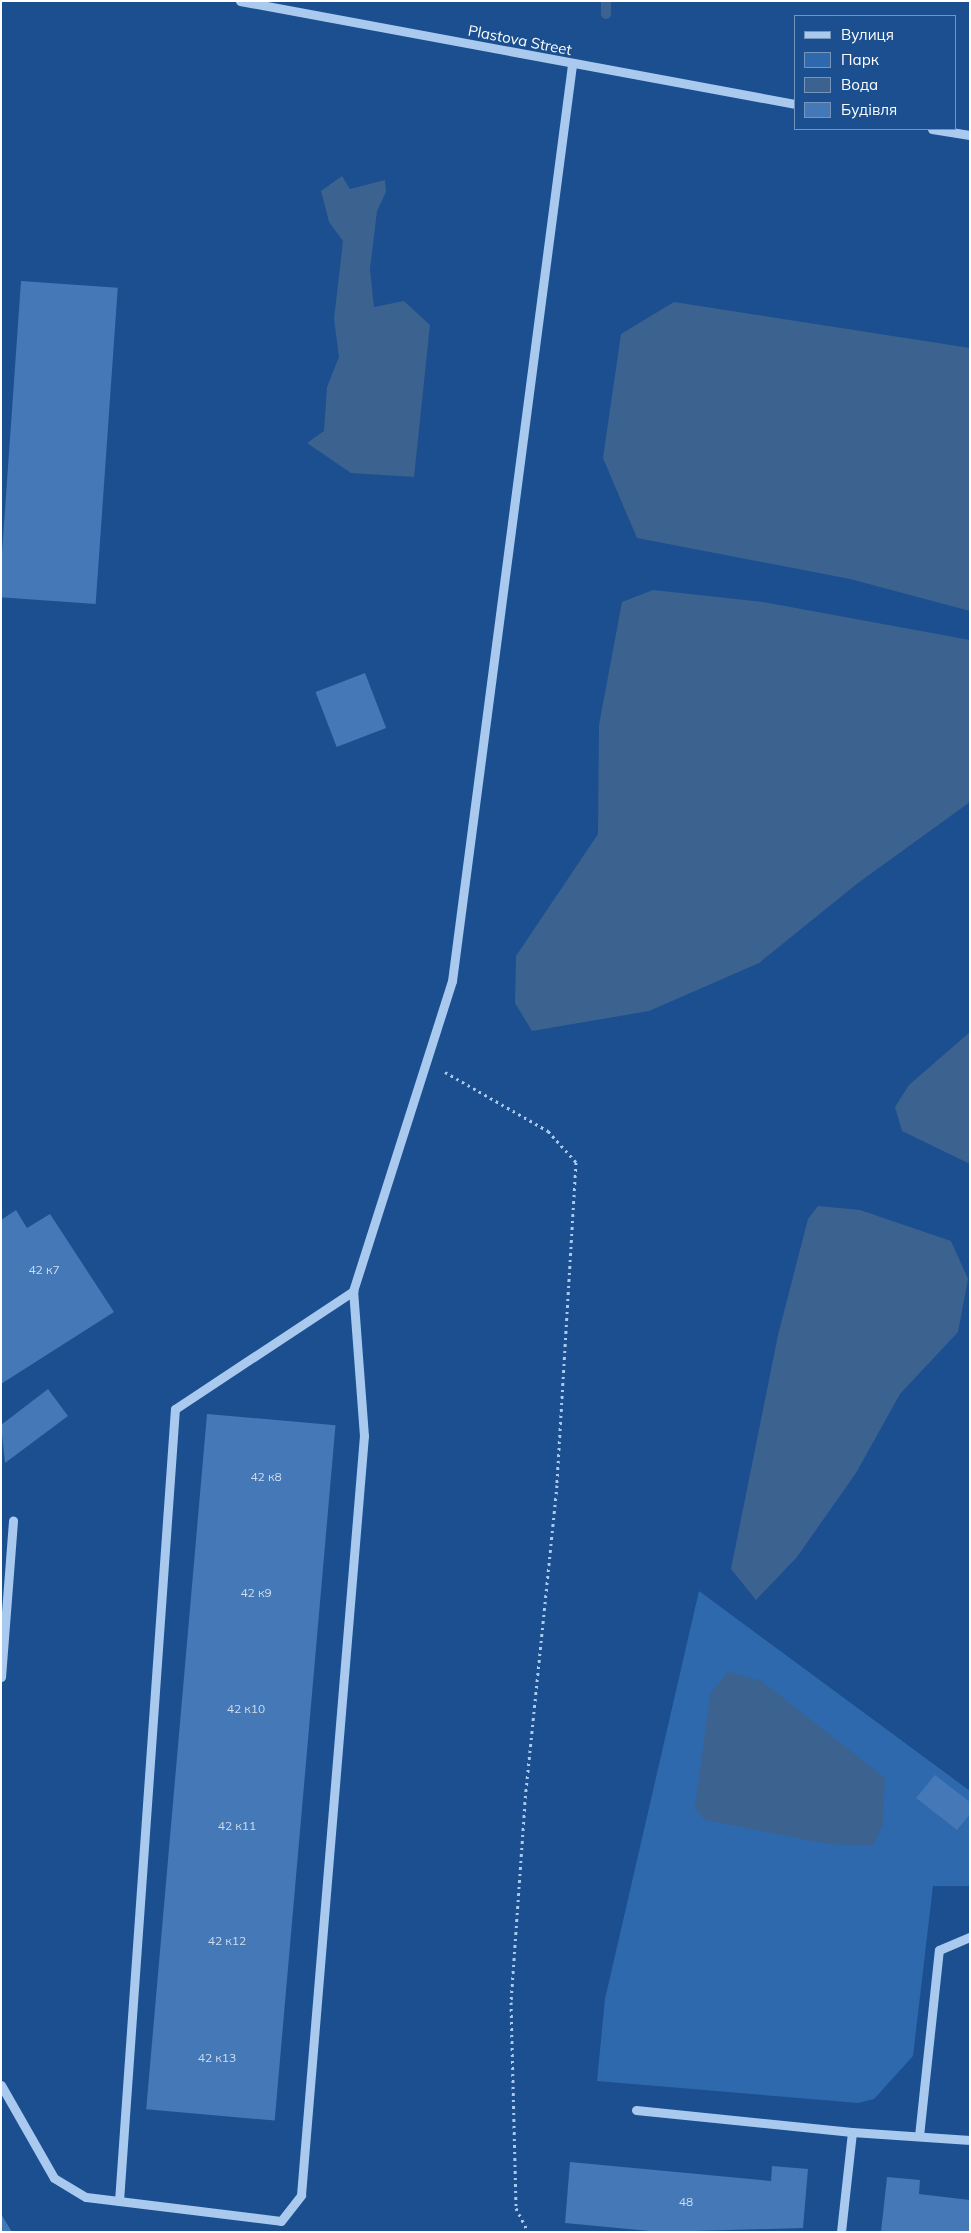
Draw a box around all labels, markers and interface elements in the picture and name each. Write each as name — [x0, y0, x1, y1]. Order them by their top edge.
legend — [794, 15, 956, 130]
street label: Plastova Street — [466, 21, 574, 59]
text: Вулиця — [841, 25, 894, 44]
text: Парк — [841, 50, 879, 69]
text: Вода — [841, 75, 878, 94]
text: Будівля — [841, 100, 897, 119]
house number: 42 к7 — [28, 1263, 60, 1277]
house number: 42 к8 — [250, 1470, 282, 1484]
house number: 42 к9 — [240, 1586, 272, 1600]
house number: 42 к10 — [227, 1702, 265, 1716]
house number: 42 к11 — [218, 1819, 256, 1833]
house number: 42 к12 — [208, 1934, 246, 1948]
house number: 42 к13 — [198, 2051, 236, 2065]
house number: 48 — [679, 2195, 693, 2209]

